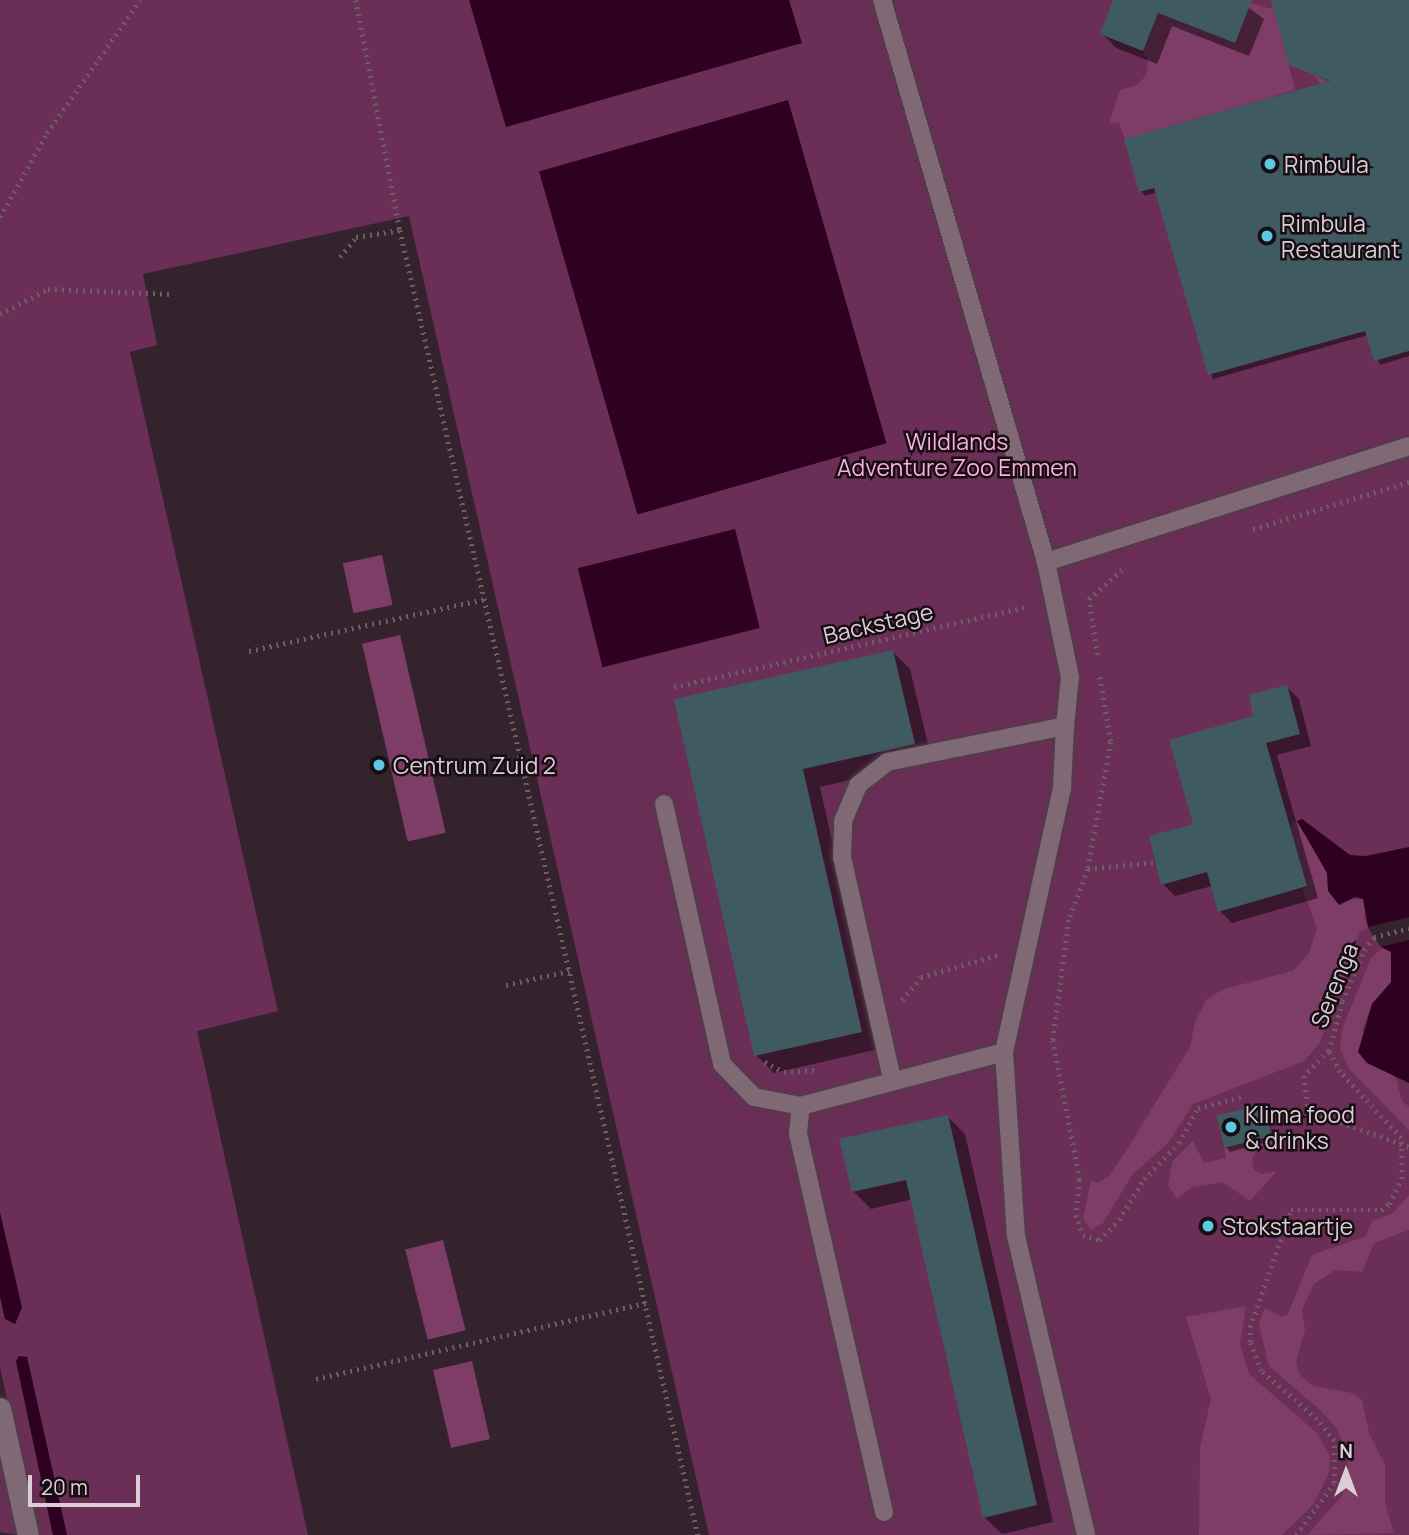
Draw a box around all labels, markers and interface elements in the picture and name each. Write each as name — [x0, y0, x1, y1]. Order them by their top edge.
place label: Rimbula — [1284, 150, 1369, 178]
marker: Rimbula — [1262, 156, 1278, 172]
place label: Rimbula Restaurant — [1281, 209, 1400, 263]
marker: Rimbula Restaurant — [1259, 228, 1275, 244]
park label: Wildlands Adventure Zoo Emmen — [837, 427, 1077, 481]
street label: Backstage — [820, 597, 936, 649]
place label: Centrum Zuid 2 — [393, 751, 556, 779]
marker: Centrum Zuid 2 — [371, 757, 387, 773]
street label: Serenga — [1305, 939, 1363, 1031]
place label: Klima food & drinks — [1245, 1100, 1355, 1154]
marker: Klima food & drinks — [1223, 1119, 1239, 1135]
place label: Stokstaartje — [1222, 1212, 1353, 1240]
marker: Stokstaartje — [1200, 1218, 1216, 1234]
north arrow — [1311, 1437, 1381, 1507]
text: N — [1339, 1438, 1353, 1464]
scale bar — [32, 1462, 144, 1506]
text: 20 m — [41, 1473, 88, 1501]

